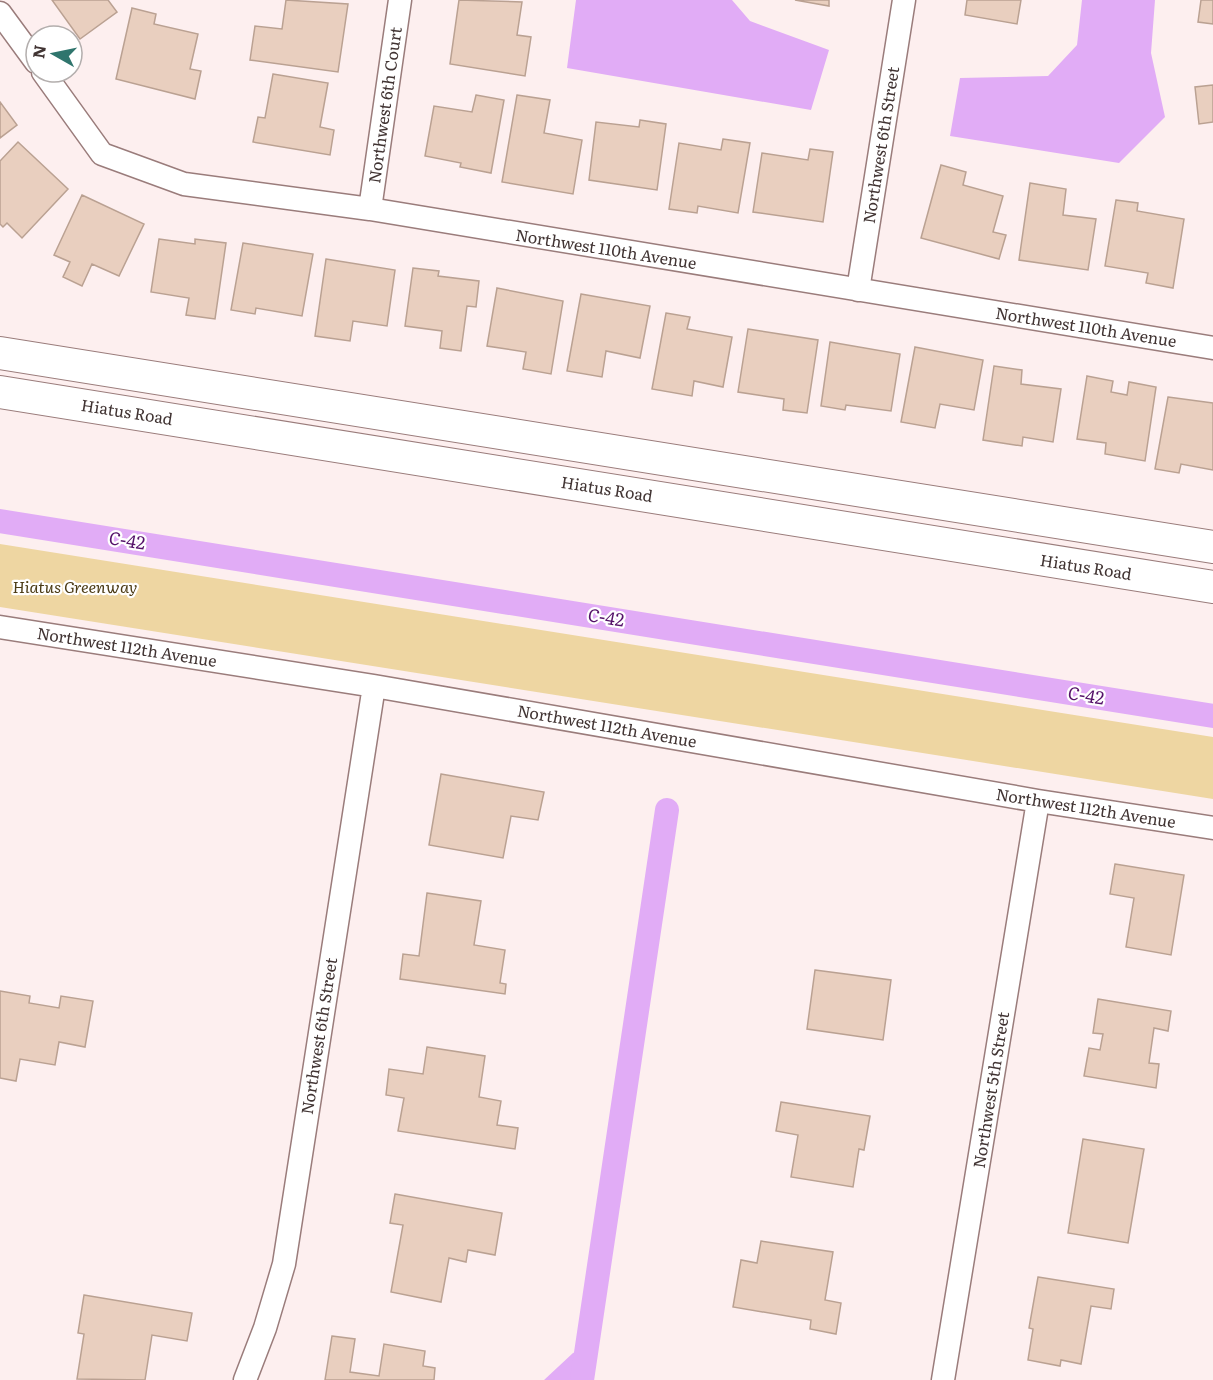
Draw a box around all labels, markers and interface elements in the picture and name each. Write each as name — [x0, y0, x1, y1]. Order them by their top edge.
north arrow — [24, 24, 84, 84]
street label: Northwest 6th Court — [361, 25, 407, 185]
text: N — [25, 43, 51, 60]
street label: Northwest 6th Street — [856, 64, 904, 225]
street label: Northwest 110th Avenue — [514, 222, 698, 274]
street label: Northwest 110th Avenue — [994, 300, 1178, 352]
street label: Hiatus Road — [80, 392, 175, 430]
street label: Hiatus Road — [560, 469, 655, 507]
water label: C-42 — [107, 523, 148, 556]
street label: Hiatus Road — [1039, 547, 1134, 585]
park label: Hiatus Greenway — [13, 574, 137, 598]
water label: C-42 — [586, 600, 627, 633]
street label: Northwest 112th Avenue — [36, 620, 219, 672]
water label: C-42 — [1066, 678, 1107, 711]
street label: Northwest 112th Avenue — [516, 697, 699, 753]
street label: Northwest 112th Avenue — [995, 781, 1178, 833]
street label: Northwest 6th Street — [294, 955, 342, 1116]
street label: Northwest 5th Street — [966, 1009, 1014, 1170]

